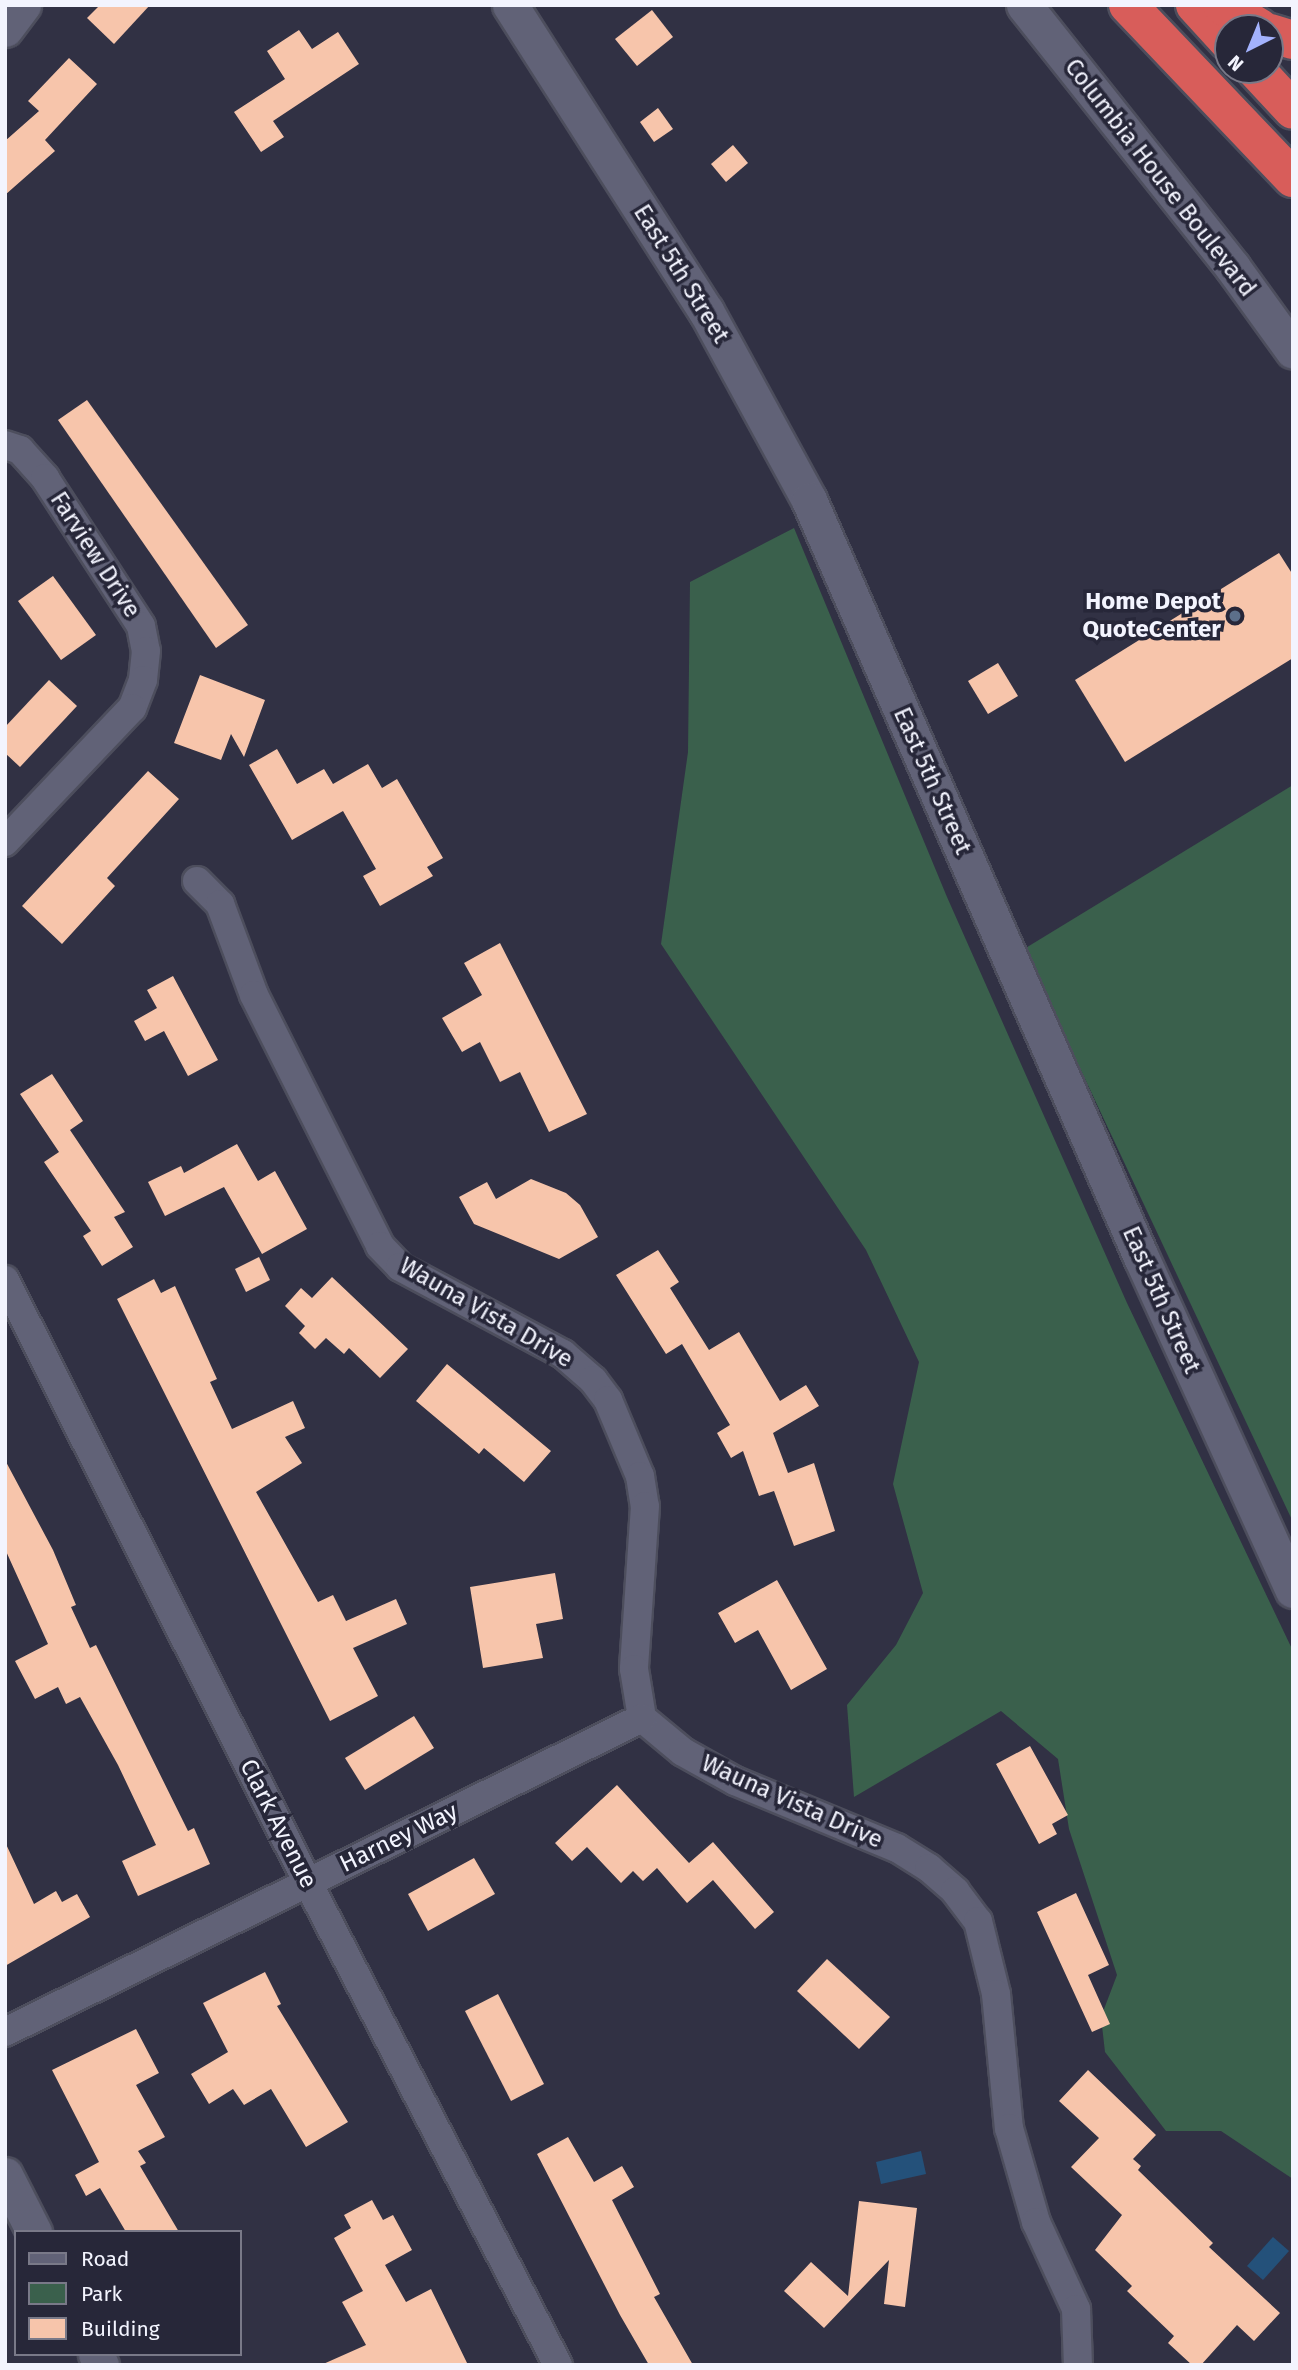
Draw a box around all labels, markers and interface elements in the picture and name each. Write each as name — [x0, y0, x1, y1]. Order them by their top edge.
north arrow — [1214, 14, 1284, 84]
text: N — [1223, 51, 1248, 76]
street label: Columbia House Boulevard — [1058, 53, 1262, 303]
street label: East 5th Street — [627, 200, 735, 348]
street label: Farview Drive — [44, 487, 146, 623]
place label: Home Depot QuoteCenter — [1082, 588, 1221, 644]
marker: Home Depot QuoteCenter — [1227, 608, 1243, 624]
street label: East 5th Street — [887, 703, 977, 859]
street label: East 5th Street — [1116, 1222, 1206, 1378]
street label: Wauna Vista Drive — [394, 1252, 578, 1374]
street label: Wauna Vista Drive — [697, 1749, 887, 1855]
street label: Clark Avenue — [233, 1755, 323, 1893]
street label: Harney Way — [335, 1797, 463, 1879]
legend — [14, 2230, 242, 2356]
text: Road — [81, 2246, 129, 2272]
text: Park — [81, 2281, 122, 2307]
text: Building — [81, 2316, 160, 2342]

